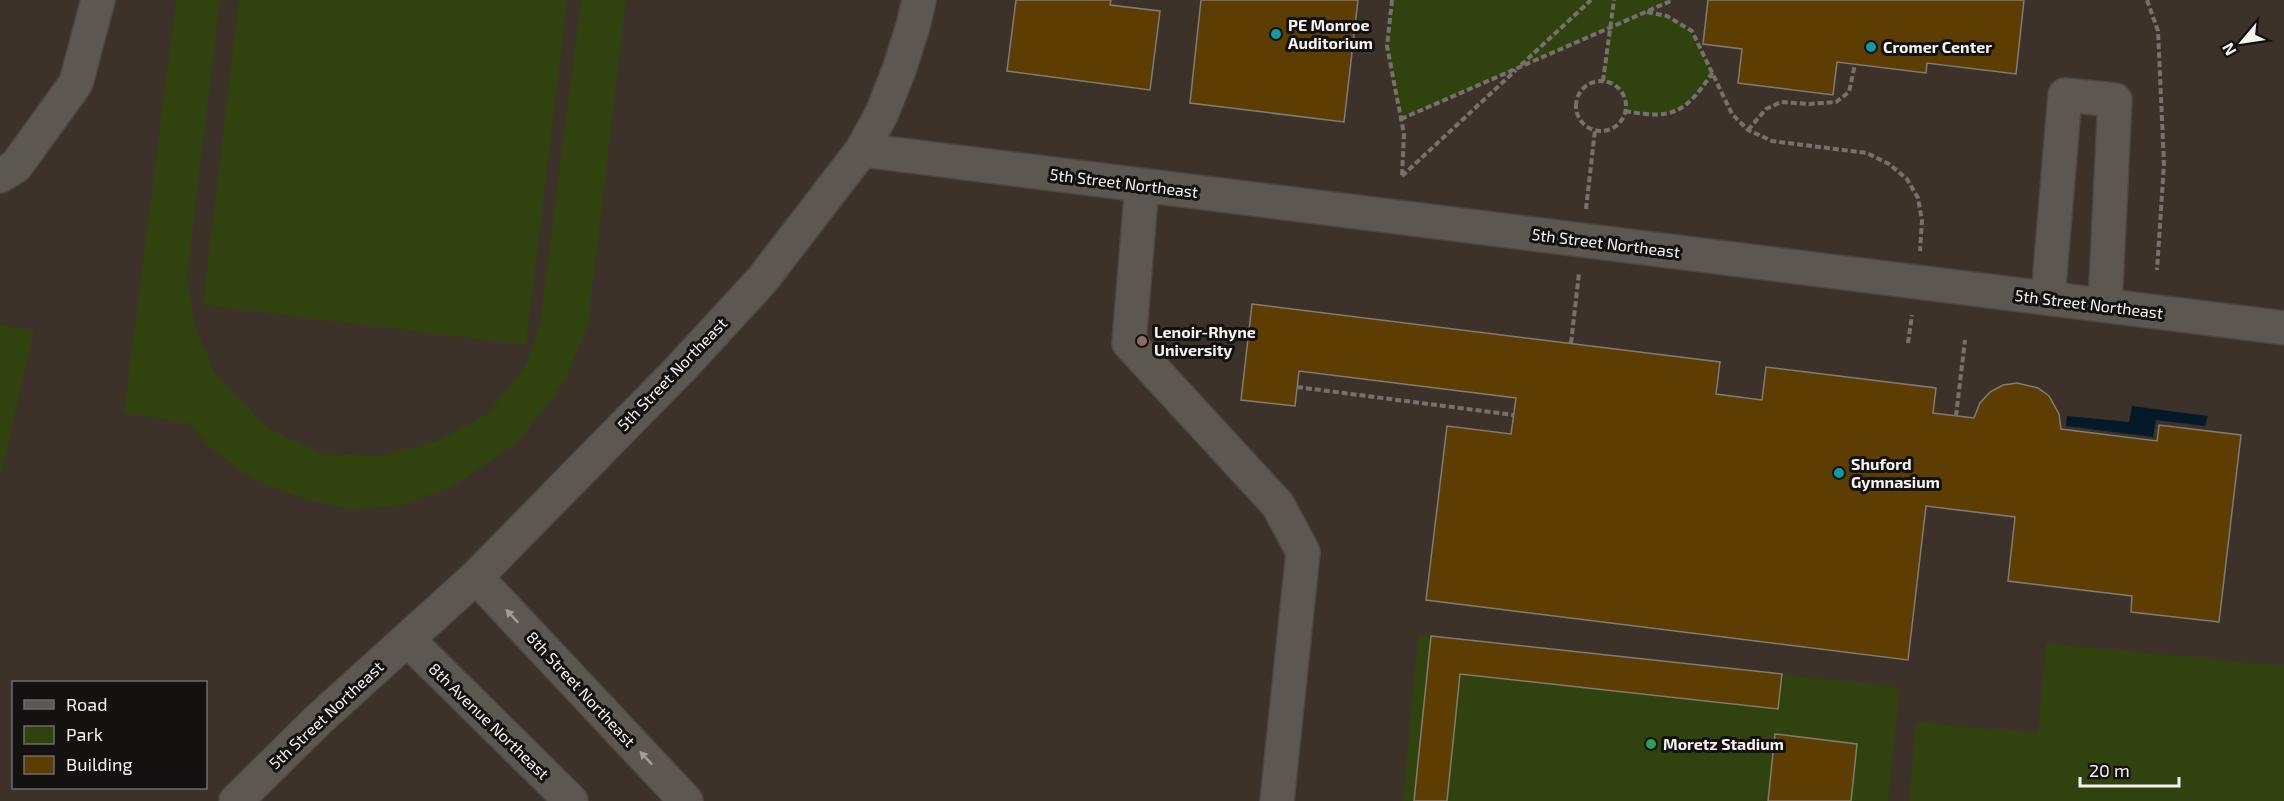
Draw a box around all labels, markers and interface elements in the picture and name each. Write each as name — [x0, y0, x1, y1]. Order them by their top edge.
north arrow — [2212, 12, 2272, 72]
place label: PE Monroe Auditorium — [1288, 15, 1373, 52]
marker: PE Monroe Auditorium — [1269, 27, 1283, 41]
place label: Cromer Center — [1883, 37, 1992, 56]
marker: Cromer Center — [1864, 40, 1878, 54]
text: N — [2217, 40, 2240, 59]
street label: 5th Street Northeast — [1049, 164, 1199, 201]
street label: 5th Street Northeast — [1531, 224, 1681, 261]
street label: 5th Street Northeast — [2014, 285, 2164, 322]
street label: 5th Street Northeast — [613, 313, 730, 434]
place label: Lenoir-Rhyne University — [1154, 322, 1256, 360]
marker: Lenoir-Rhyne University — [1135, 334, 1149, 348]
place label: Shuford Gymnasium — [1851, 454, 1940, 492]
marker: Shuford Gymnasium — [1832, 466, 1846, 480]
one-way arrow — [506, 609, 520, 623]
street label: 8th Street Northeast — [523, 627, 640, 750]
street label: 5th Street Northeast — [265, 657, 387, 773]
street label: 8th Avenue Northeast — [425, 658, 553, 783]
legend — [12, 681, 207, 789]
text: Road — [66, 693, 107, 715]
text: Park — [66, 723, 103, 745]
place label: Moretz Stadium — [1663, 734, 1784, 753]
marker: Moretz Stadium — [1644, 737, 1658, 751]
scale bar — [2080, 750, 2179, 788]
one-way arrow — [639, 752, 653, 766]
text: Building — [66, 753, 133, 775]
text: 20 m — [2089, 759, 2130, 781]

